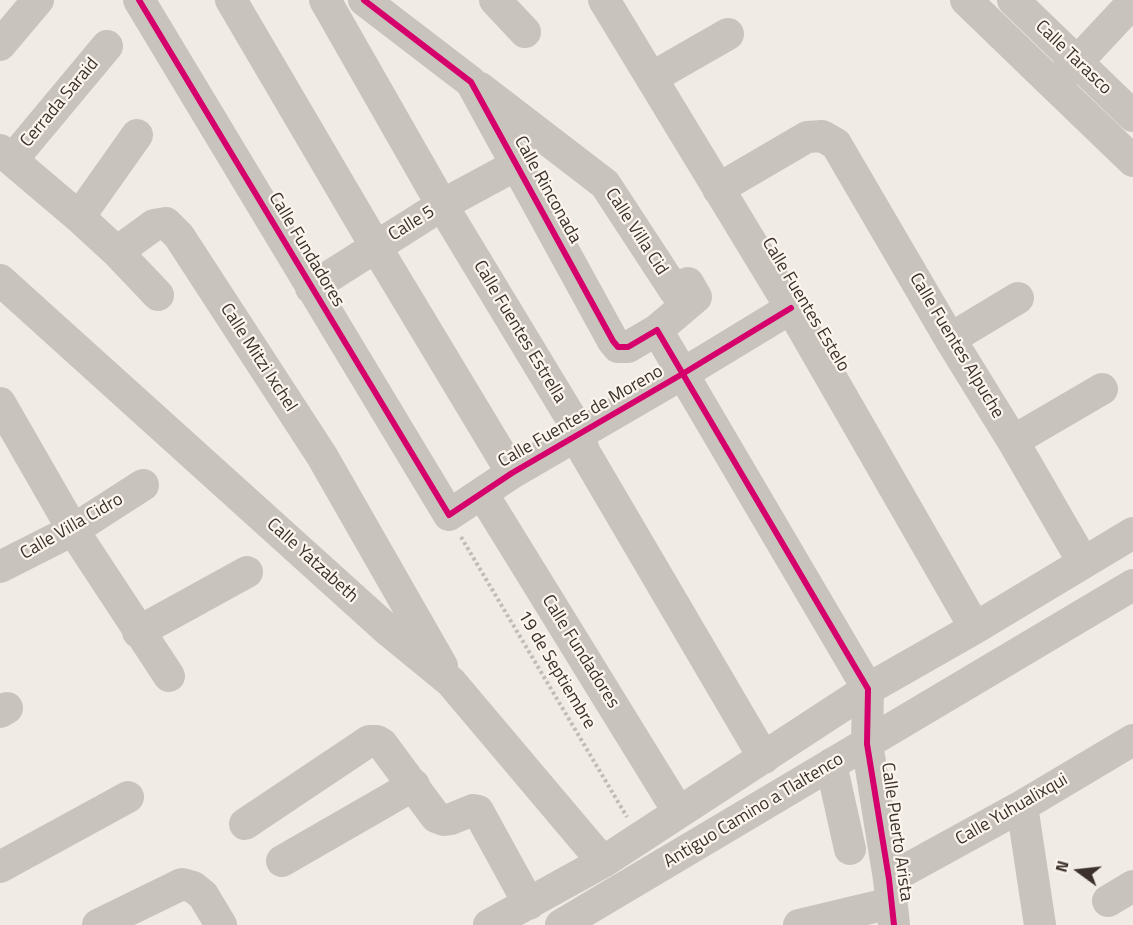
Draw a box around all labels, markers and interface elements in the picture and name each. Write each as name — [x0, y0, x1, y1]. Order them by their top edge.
street label: Calle Tarasco — [1030, 16, 1116, 100]
street label: Cerrada Saraid — [16, 54, 104, 152]
street label: Calle Rinconada — [509, 133, 585, 247]
street label: Calle Villa Cid — [600, 185, 672, 279]
street label: Calle Fundadores — [263, 189, 349, 311]
street label: Calle 5 — [385, 202, 439, 246]
street label: Calle Fuentes Estelo — [756, 234, 854, 376]
street label: Calle Fuentes Estrella — [468, 257, 570, 407]
street label: Calle Fuentes Alpuche — [904, 269, 1008, 423]
street label: Calle Mitzi Ixchel — [215, 300, 301, 416]
street label: Calle Fuentes de Moreno — [495, 361, 667, 473]
street label: Calle Villa Cidro — [17, 489, 127, 565]
street label: Calle Yatzabeth — [262, 514, 362, 608]
street label: Calle Fundadores — [536, 591, 624, 713]
street label: 19 de Septiembre — [512, 607, 600, 733]
street label: Antiguo Camino a Tlaltenco — [660, 749, 848, 873]
street label: Calle Puerto Arista — [876, 761, 916, 903]
street label: Calle Yuhualixqui — [952, 769, 1072, 851]
north arrow — [1049, 841, 1109, 901]
text: N — [1049, 858, 1075, 875]

